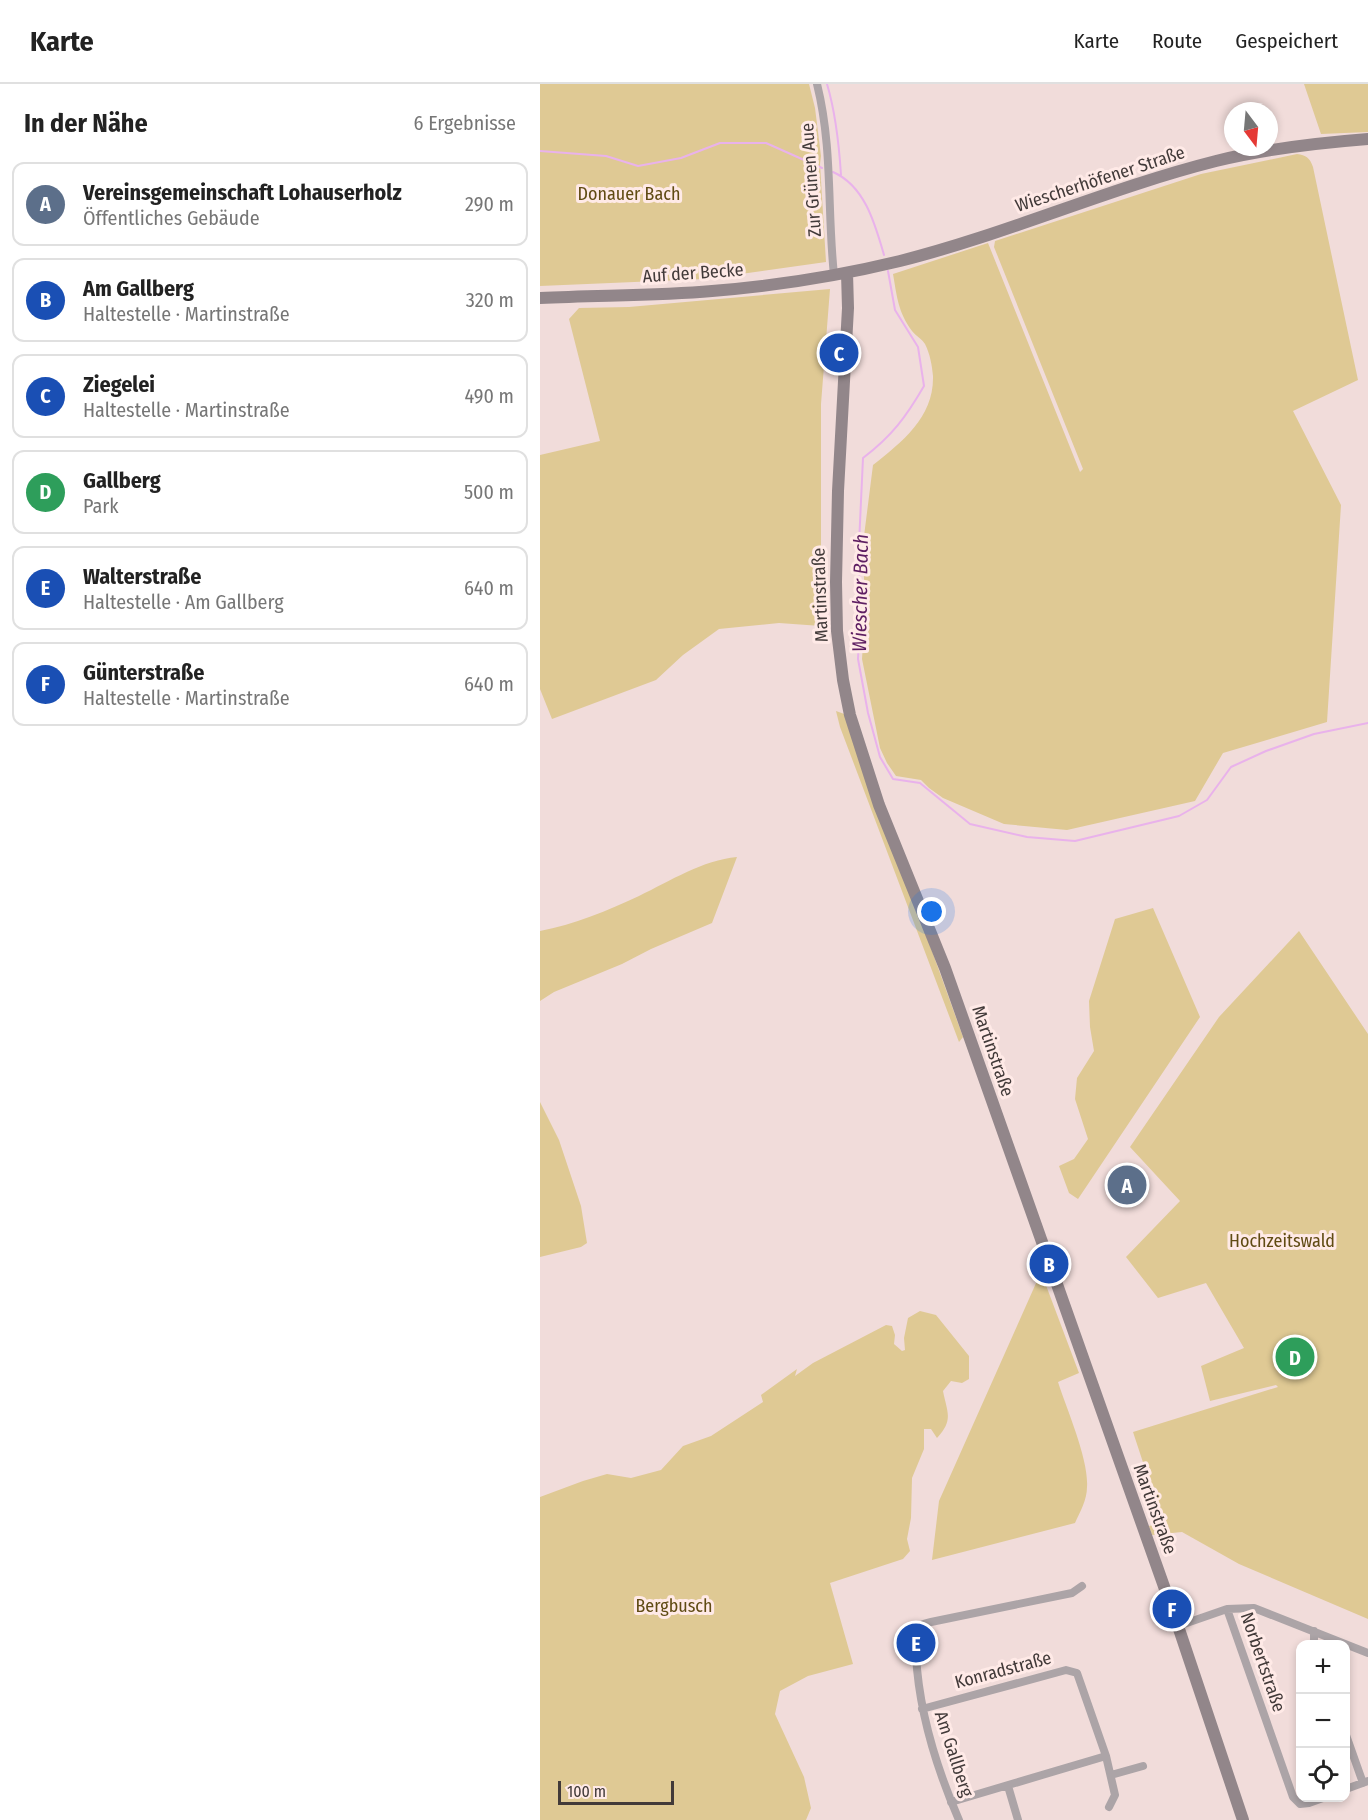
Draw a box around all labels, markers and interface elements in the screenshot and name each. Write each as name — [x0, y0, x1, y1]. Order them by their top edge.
text: Karte — [30, 25, 94, 58]
text: Karte — [1074, 28, 1119, 54]
text: Route — [1152, 28, 1202, 54]
text: Gespeichert — [1235, 28, 1338, 54]
north arrow — [1224, 102, 1278, 156]
text: In der Nähe — [24, 108, 148, 139]
text: 6 Ergebnisse — [414, 111, 516, 135]
street label: Zur Grünen Aue — [796, 122, 826, 238]
street label: Wiescherhöfener Straße — [1012, 141, 1188, 217]
text: Vereinsgemeinschaft Lohauserholz — [83, 179, 402, 206]
park label: Donauer Bach — [578, 183, 680, 205]
text: A — [40, 192, 51, 216]
text: 290 m — [465, 192, 514, 216]
text: Öffentliches Gebäude — [83, 206, 260, 230]
street label: Auf der Becke — [642, 258, 744, 288]
text: Am Gallberg — [83, 275, 194, 302]
text: B — [40, 288, 51, 312]
text: 320 m — [466, 288, 514, 312]
text: Haltestelle · Martinstraße — [83, 302, 290, 326]
pin: C — [820, 330, 858, 376]
text: Ziegelei — [83, 371, 155, 398]
text: C — [40, 384, 51, 408]
text: 490 m — [464, 384, 514, 408]
text: Haltestelle · Martinstraße — [83, 398, 290, 422]
text: Gallberg — [83, 467, 161, 494]
text: D — [40, 480, 51, 504]
text: 500 m — [464, 480, 514, 504]
text: Park — [83, 494, 119, 518]
water label: Wiescher Bach — [847, 534, 873, 652]
street label: Martinstraße — [807, 547, 833, 643]
text: Walterstraße — [83, 563, 201, 590]
text: E — [41, 576, 50, 600]
text: 640 m — [464, 576, 514, 600]
text: Haltestelle · Am Gallberg — [83, 590, 284, 614]
text: Günterstraße — [83, 659, 204, 686]
text: F — [41, 672, 50, 696]
text: 640 m — [464, 672, 514, 696]
text: Haltestelle · Martinstraße — [83, 686, 290, 710]
your location — [917, 897, 946, 926]
street label: Martinstraße — [967, 1003, 1019, 1099]
pin: A — [1108, 1162, 1146, 1208]
park label: Hochzeitswald — [1229, 1230, 1335, 1252]
pin: B — [1030, 1242, 1068, 1286]
pin: D — [1276, 1334, 1314, 1380]
street label: Martinstraße — [1129, 1461, 1182, 1557]
pin: F — [1152, 1586, 1192, 1631]
park label: Bergbusch — [635, 1595, 713, 1617]
street label: Norbertstraße — [1236, 1609, 1290, 1715]
pin: E — [896, 1620, 935, 1666]
map controls — [1296, 1640, 1350, 1802]
button: + — [1296, 1640, 1350, 1694]
street label: Konradstraße — [952, 1647, 1054, 1693]
button: − — [1296, 1694, 1350, 1748]
street label: Am Gallberg — [930, 1708, 978, 1800]
button: locate — [1296, 1748, 1350, 1802]
scale bar — [558, 1778, 674, 1806]
text: 100 m — [567, 1782, 606, 1801]

